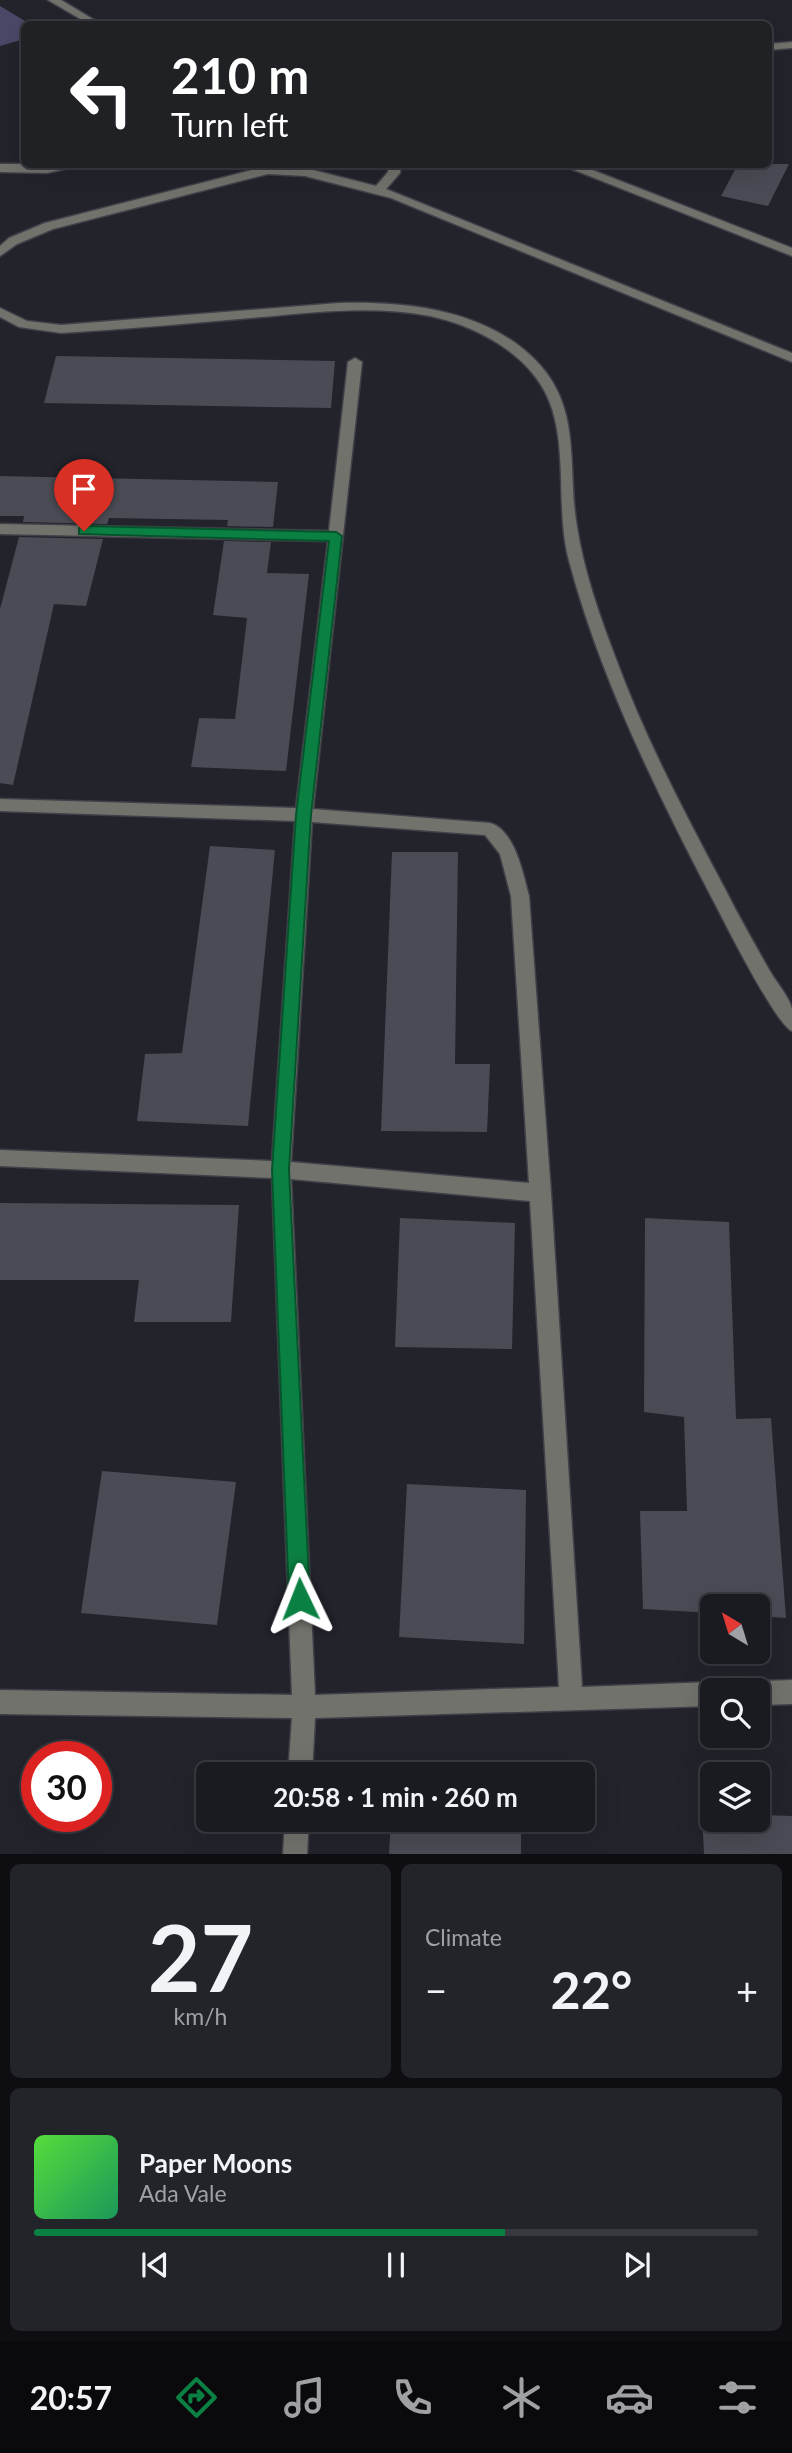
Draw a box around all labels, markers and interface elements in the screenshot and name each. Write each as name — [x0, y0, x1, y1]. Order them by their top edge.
text: 210 m — [171, 46, 309, 104]
icon: left — [56, 49, 147, 140]
text: Turn left — [171, 105, 288, 144]
pin — [54, 459, 114, 531]
icon: arrive — [65, 470, 103, 508]
position arrow — [263, 1562, 337, 1636]
north arrow — [700, 1594, 770, 1664]
map controls — [700, 1594, 770, 1832]
button: search — [700, 1678, 770, 1748]
speed limit sign: 30 — [21, 1741, 112, 1832]
button: layers — [700, 1762, 770, 1832]
text: 20:58 · 1 min · 260 m — [273, 1781, 518, 1813]
text: 27 — [148, 1902, 253, 2011]
text: Climate — [425, 1923, 502, 1951]
text: 22° — [551, 1958, 632, 2020]
text: − — [425, 1967, 447, 2013]
text: + — [736, 1967, 758, 2013]
text: km/h — [174, 2002, 227, 2030]
text: Paper Moons — [139, 2147, 292, 2179]
text: Ada Vale — [139, 2179, 227, 2207]
icon: previous — [136, 2246, 174, 2284]
icon: pause — [377, 2246, 415, 2284]
icon: next — [618, 2246, 656, 2284]
icon: directions — [172, 2373, 221, 2422]
icon: music — [280, 2373, 329, 2422]
icon: phone — [388, 2373, 437, 2422]
icon: climate — [497, 2373, 546, 2422]
icon: car — [605, 2373, 654, 2422]
icon: filters — [713, 2373, 762, 2422]
text: 20:57 — [30, 2378, 112, 2417]

